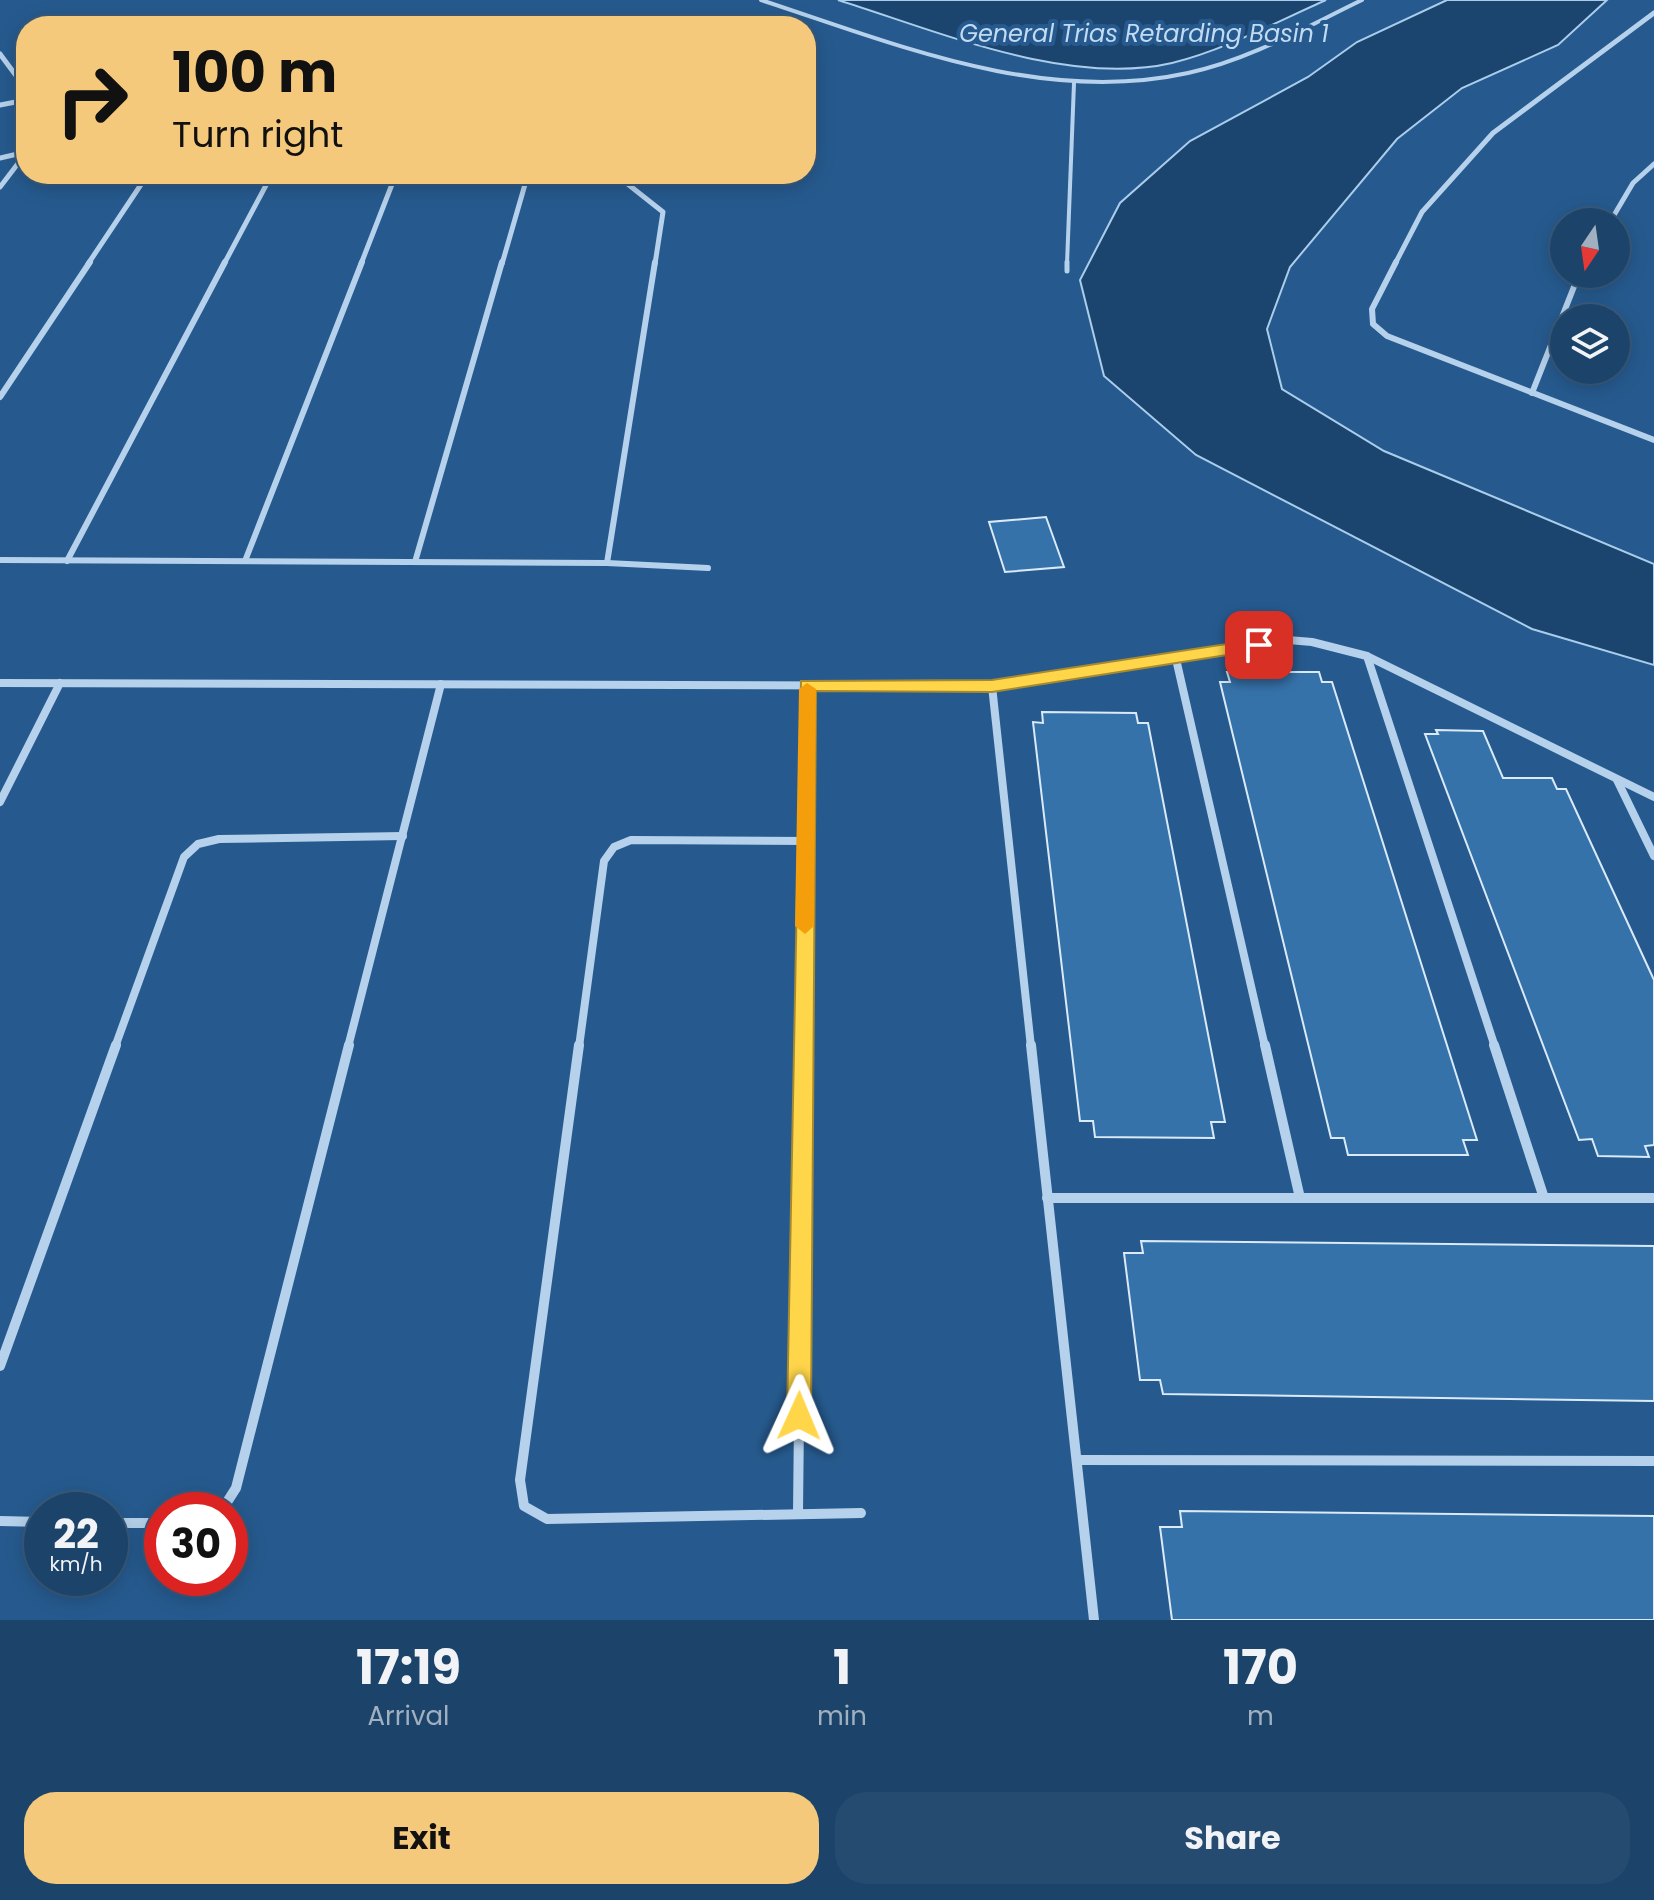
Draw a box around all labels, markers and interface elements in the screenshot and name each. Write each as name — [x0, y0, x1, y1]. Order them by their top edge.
water label: General Trias Retarding Basin 1 — [959, 17, 1329, 50]
text: 100 m — [172, 33, 337, 112]
icon: right — [40, 48, 144, 152]
text: Turn right — [172, 109, 343, 160]
north arrow — [1550, 208, 1630, 288]
map controls — [1550, 208, 1630, 384]
button: layers — [1550, 304, 1630, 384]
pin — [1225, 611, 1293, 679]
icon: arrive — [1237, 623, 1281, 667]
position arrow — [757, 1374, 841, 1458]
speed limit sign: 30 — [144, 1492, 248, 1596]
text: 22 — [53, 1506, 99, 1562]
text: km/h — [49, 1550, 103, 1578]
text: 17:19 — [356, 1634, 461, 1701]
text: 1 — [833, 1634, 851, 1701]
text: 170 — [1223, 1634, 1298, 1701]
text: Arrival — [368, 1698, 449, 1734]
text: min — [817, 1698, 867, 1734]
text: m — [1247, 1698, 1274, 1734]
button: Exit — [24, 1792, 819, 1884]
button: Share — [835, 1792, 1630, 1884]

